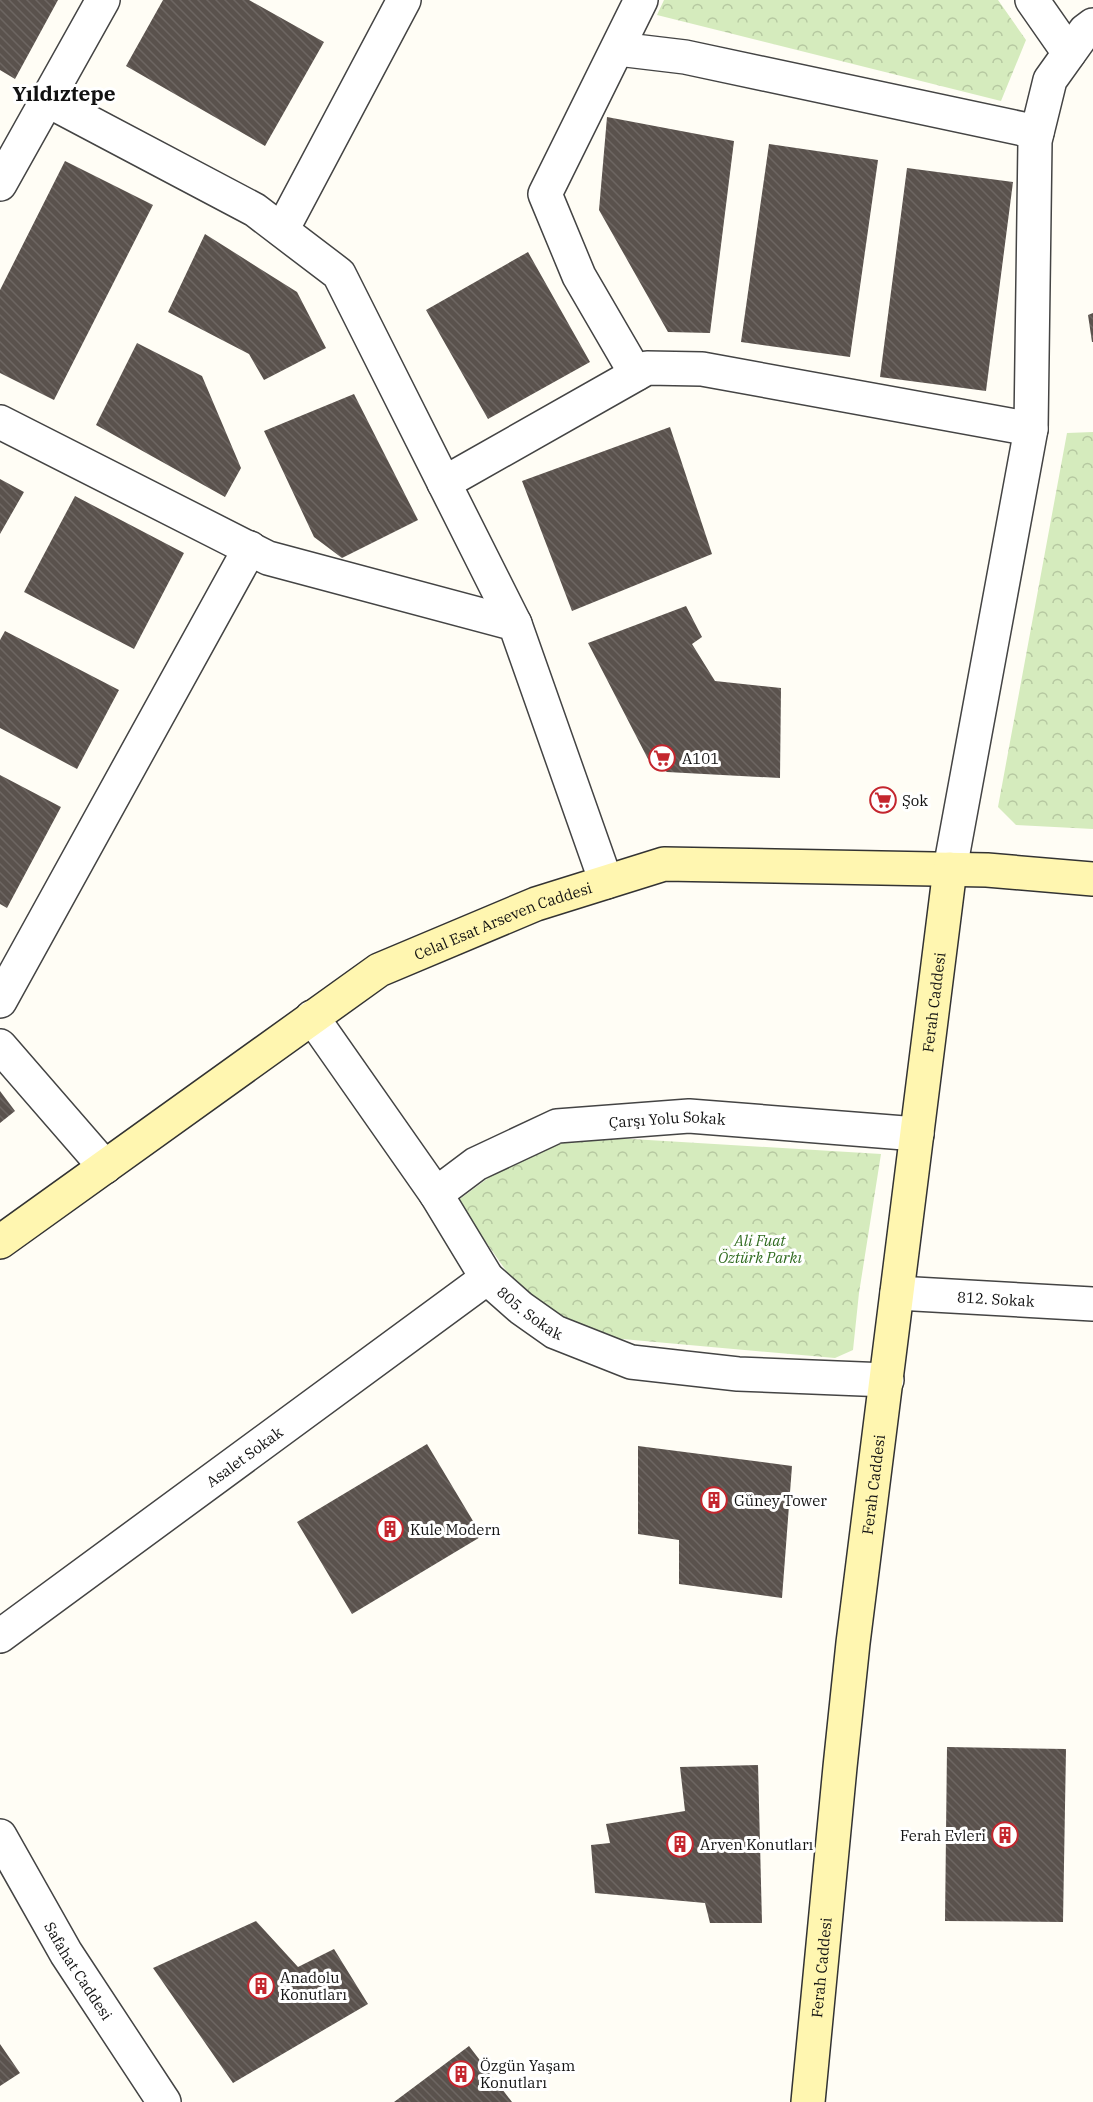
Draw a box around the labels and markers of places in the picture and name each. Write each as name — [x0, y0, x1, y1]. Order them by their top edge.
supermarket icon: A101 — [647, 743, 677, 773]
place label: A101 — [682, 749, 719, 768]
supermarket icon: Şok — [868, 785, 898, 815]
place label: Şok — [902, 791, 928, 810]
building icon: Güney Tower — [699, 1485, 729, 1515]
place label: Güney Tower — [734, 1491, 827, 1510]
building icon: Kule Modern — [375, 1514, 405, 1544]
place label: Kule Modern — [410, 1520, 501, 1539]
building icon: Ferah Evleri — [990, 1820, 1020, 1850]
place label: Ferah Evleri — [900, 1826, 986, 1845]
building icon: Arven Konutları — [665, 1829, 695, 1859]
place label: Arven Konutları — [700, 1835, 814, 1854]
place label: Anadolu Konutları — [280, 1968, 347, 2004]
building icon: Anadolu Konutları — [246, 1971, 276, 2001]
place label: Özgün Yaşam Konutları — [480, 2056, 575, 2092]
building icon: Özgün Yaşam Konutları — [446, 2059, 476, 2089]

